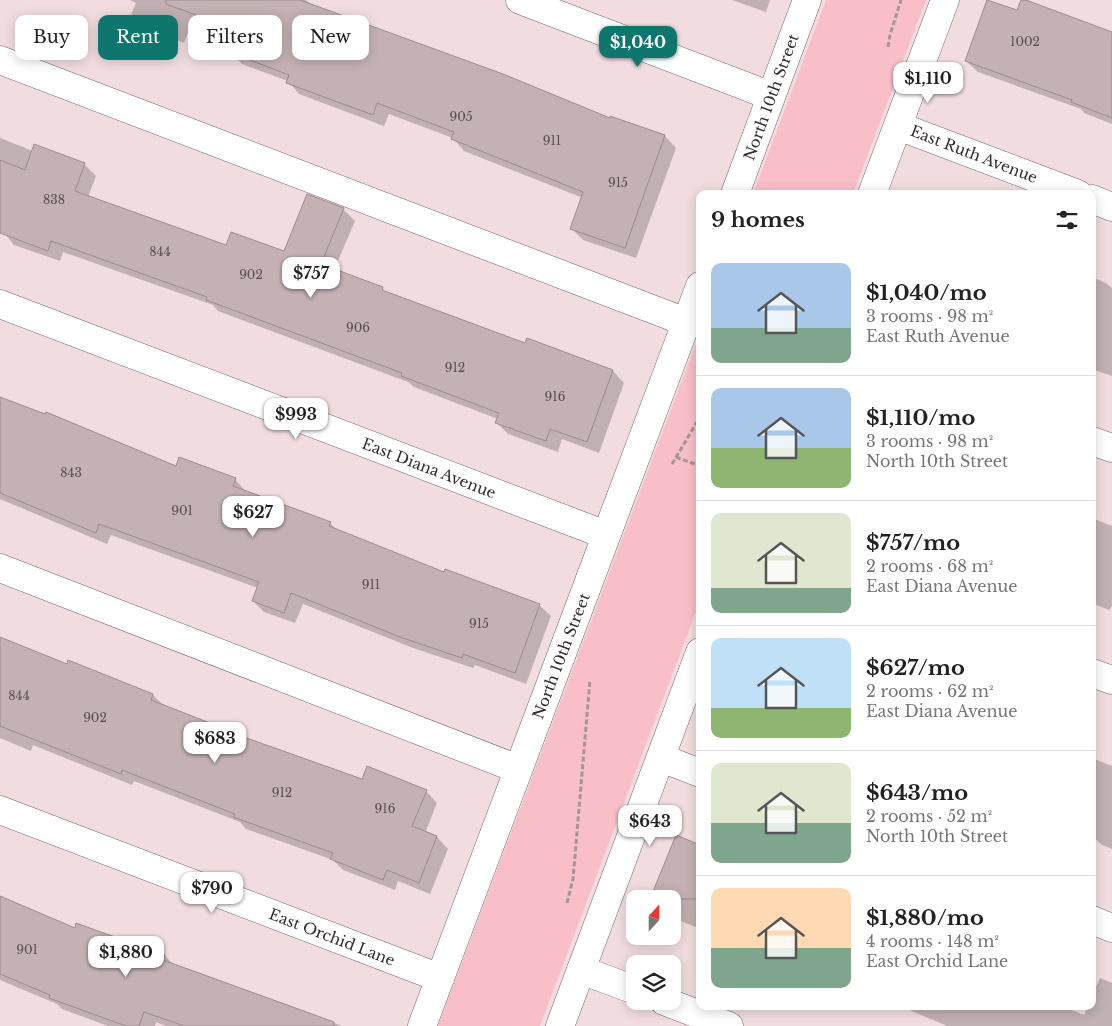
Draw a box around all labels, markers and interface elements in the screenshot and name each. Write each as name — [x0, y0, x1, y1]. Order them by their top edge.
chip: Buy — [15, 15, 88, 60]
chip: Rent — [98, 15, 178, 60]
chip: Filters — [188, 15, 282, 60]
chip: New — [292, 15, 369, 60]
pin: $1,040 — [597, 26, 679, 68]
street label: North 10th Street — [739, 31, 803, 163]
text: $1,040 — [610, 32, 666, 52]
house number: 1002 — [1010, 34, 1040, 49]
pin: $1,110 — [887, 62, 969, 104]
text: $1,110 — [904, 68, 952, 88]
house number: 905 — [449, 109, 473, 124]
street label: East Ruth Avenue — [908, 121, 1040, 187]
house number: 911 — [543, 133, 561, 148]
house number: 915 — [608, 175, 628, 190]
house number: 838 — [43, 192, 65, 207]
icon: filters — [1053, 206, 1081, 234]
text: 9 homes — [711, 207, 805, 233]
house number: 844 — [149, 244, 171, 259]
pin: $757 — [281, 256, 341, 299]
text: $757 — [293, 263, 329, 283]
house number: 902 — [239, 267, 263, 282]
text: $1,040/mo — [866, 280, 987, 306]
icon: home — [751, 283, 811, 343]
text: 3 rooms · 98 m² — [866, 306, 993, 326]
house number: 906 — [346, 320, 370, 335]
text: East Ruth Avenue — [866, 326, 1010, 346]
house number: 912 — [445, 360, 465, 375]
house number: 916 — [545, 389, 566, 404]
pin: $993 — [266, 398, 326, 440]
text: $993 — [275, 404, 317, 424]
text: $1,110/mo — [866, 405, 975, 431]
icon: home — [751, 408, 811, 468]
text: 3 rooms · 98 m² — [866, 431, 993, 451]
street label: East Diana Avenue — [359, 434, 499, 502]
text: North 10th Street — [866, 451, 1008, 471]
house number: 843 — [60, 465, 82, 480]
pin: $627 — [223, 496, 283, 538]
text: $627 — [233, 502, 273, 522]
house number: 901 — [171, 503, 193, 518]
text: $757/mo — [866, 530, 960, 556]
icon: home — [751, 533, 811, 593]
text: 2 rooms · 68 m² — [866, 556, 993, 576]
text: East Diana Avenue — [866, 576, 1017, 596]
house number: 911 — [362, 577, 380, 592]
street label: North 10th Street — [528, 590, 594, 722]
house number: 915 — [469, 616, 489, 631]
text: $627/mo — [866, 655, 965, 681]
icon: home — [751, 658, 811, 718]
text: 2 rooms · 62 m² — [866, 681, 993, 701]
house number: 844 — [8, 688, 30, 703]
text: East Diana Avenue — [866, 701, 1017, 721]
house number: 902 — [83, 710, 107, 725]
pin: $683 — [185, 722, 245, 764]
text: $683 — [194, 728, 236, 748]
text: $643/mo — [866, 780, 968, 806]
icon: home — [751, 783, 811, 843]
house number: 912 — [272, 785, 292, 800]
house number: 916 — [375, 801, 396, 816]
pin: $643 — [620, 804, 680, 847]
text: 2 rooms · 52 m² — [866, 806, 992, 826]
text: $643 — [629, 811, 671, 831]
text: North 10th Street — [866, 826, 1008, 846]
pin: $790 — [182, 872, 242, 914]
text: $790 — [191, 878, 233, 898]
north arrow — [626, 890, 681, 945]
map controls — [626, 890, 681, 1010]
street label: East Orchid Lane — [266, 904, 398, 970]
text: $1,880/mo — [866, 905, 984, 931]
icon: home — [751, 908, 811, 968]
text: 4 rooms · 148 m² — [866, 931, 999, 951]
pin: $1,880 — [85, 936, 167, 978]
house number: 901 — [16, 942, 38, 957]
text: $1,880 — [99, 942, 153, 962]
text: East Orchid Lane — [866, 951, 1008, 971]
button: layers — [626, 955, 681, 1010]

